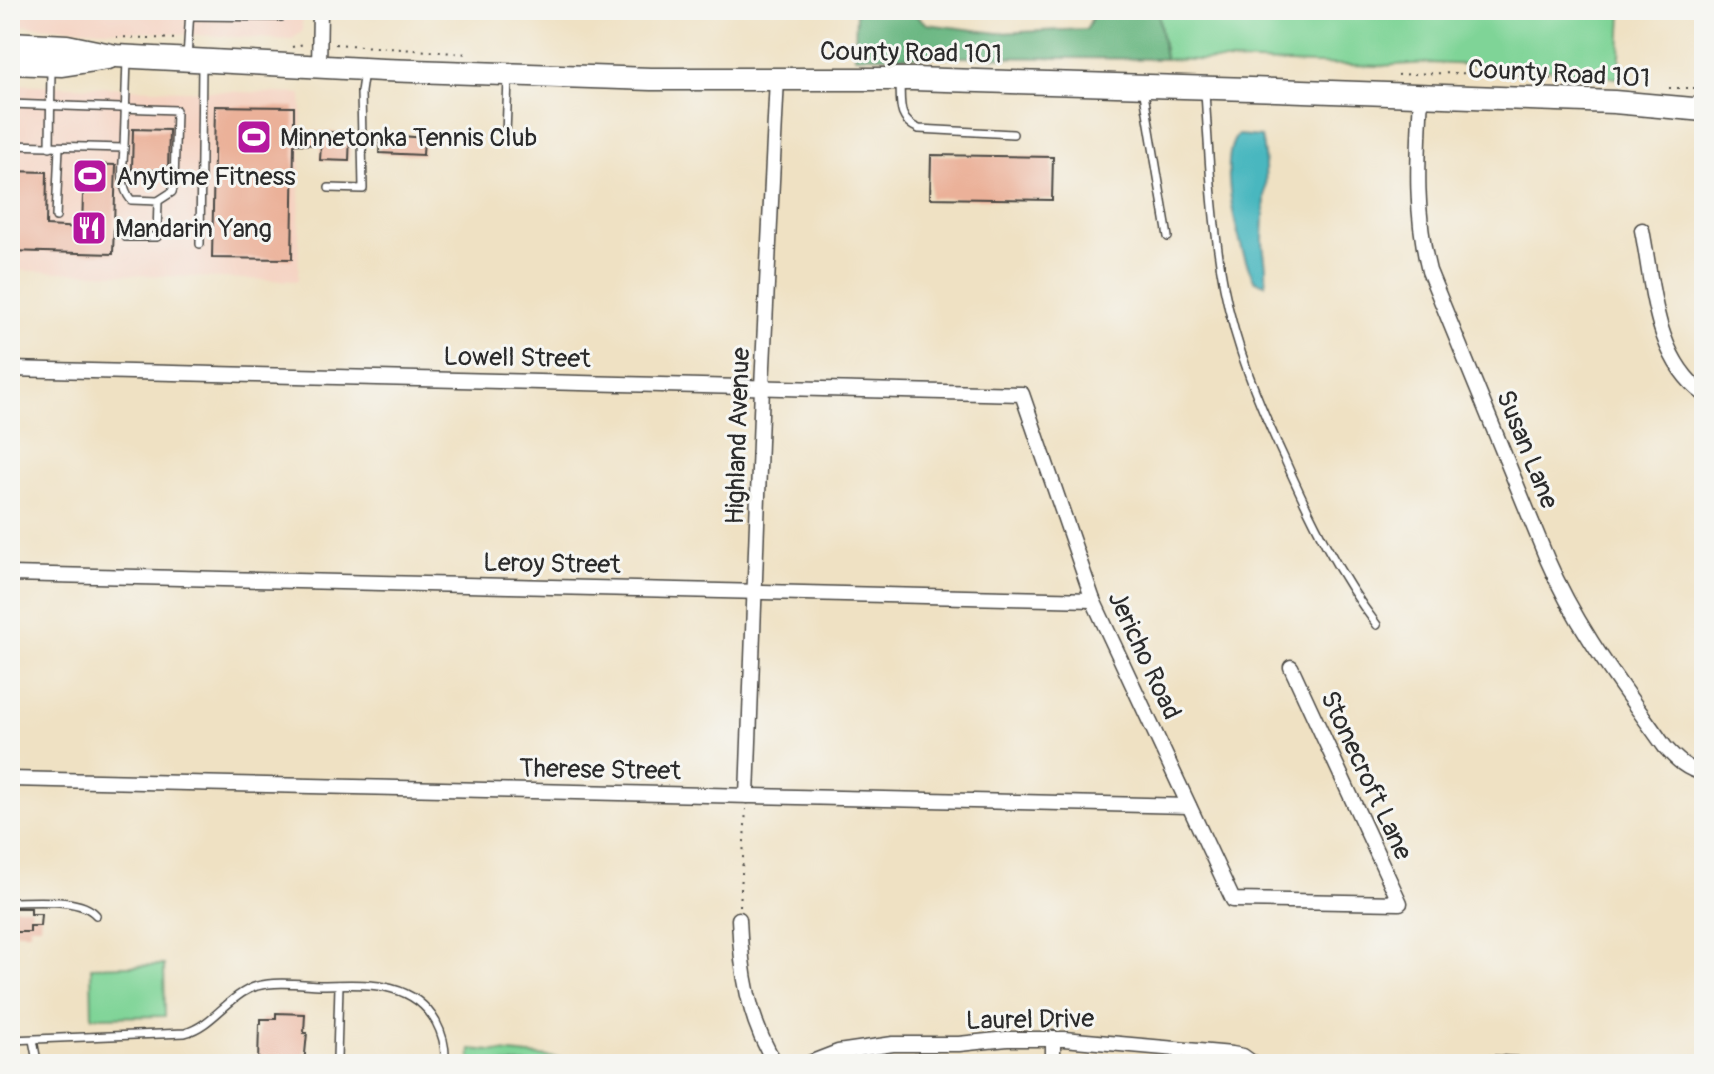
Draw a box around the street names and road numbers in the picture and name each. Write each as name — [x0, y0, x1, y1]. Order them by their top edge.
street label: County Road 101 — [820, 35, 1002, 71]
street label: County Road 101 — [1467, 53, 1651, 95]
street label: Lowell Street — [443, 341, 591, 375]
street label: Highland Avenue — [719, 347, 757, 525]
street label: Susan Lane — [1489, 385, 1565, 513]
street label: Leroy Street — [483, 547, 622, 581]
street label: Jericho Road — [1100, 586, 1188, 725]
street label: Stonecroft Lane — [1313, 686, 1419, 865]
street label: Therese Street — [519, 753, 682, 787]
street label: Laurel Drive — [966, 1003, 1095, 1037]

